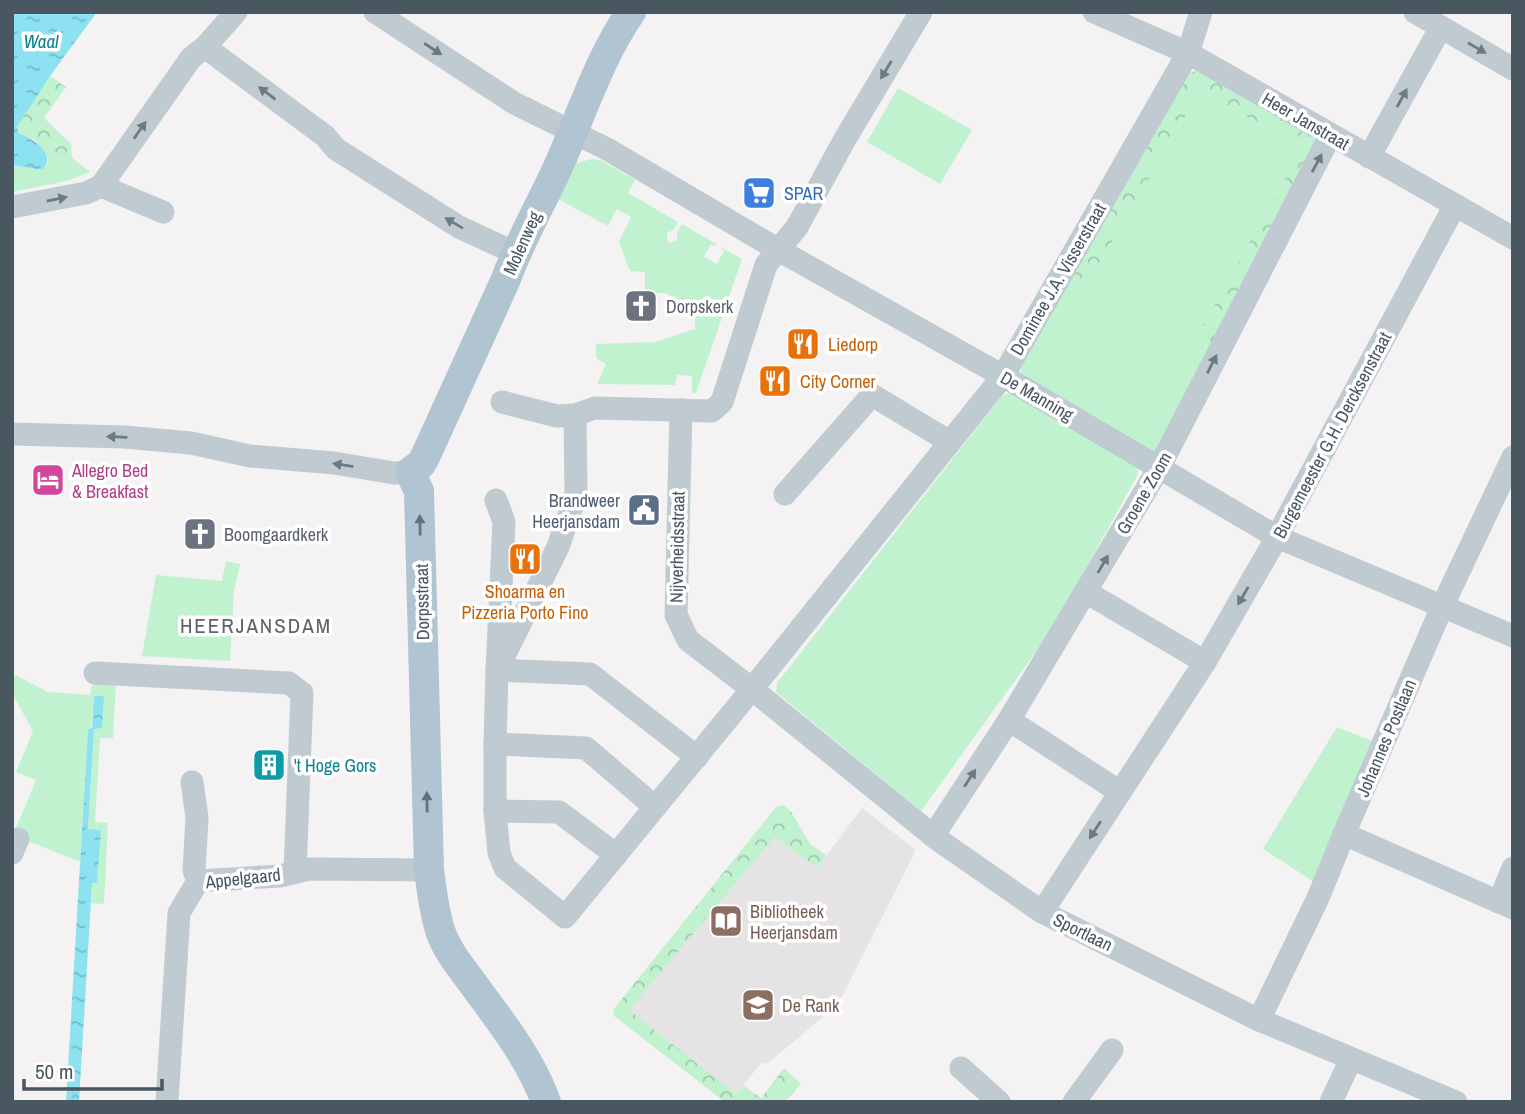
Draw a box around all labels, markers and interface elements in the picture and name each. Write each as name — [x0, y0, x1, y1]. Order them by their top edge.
water label: Waal — [23, 28, 59, 54]
one-way arrow — [423, 42, 442, 55]
one-way arrow — [1467, 42, 1486, 54]
one-way arrow — [879, 61, 892, 80]
one-way arrow — [259, 86, 277, 101]
street label: Heer Janstraat — [1258, 86, 1354, 156]
one-way arrow — [1396, 88, 1408, 107]
one-way arrow — [133, 121, 147, 139]
one-way arrow — [1310, 152, 1322, 172]
supermarket icon: SPAR — [740, 174, 778, 212]
place label: SPAR — [784, 181, 823, 206]
one-way arrow — [46, 193, 68, 204]
street label: Dominee J.A. Visserstraat — [1004, 198, 1112, 360]
street label: Molenweg — [497, 206, 547, 279]
one-way arrow — [444, 217, 463, 229]
church icon: Dorpskerk — [622, 287, 660, 325]
place label: Dorpskerk — [666, 294, 734, 319]
restaurant icon: Liedorp — [784, 325, 822, 363]
street label: Burgemeester G.H. Dercksenstraat — [1267, 327, 1397, 543]
place label: Liedorp — [828, 332, 878, 357]
one-way arrow — [1205, 354, 1217, 374]
restaurant icon: City Corner — [756, 362, 794, 400]
street label: De Manning — [996, 365, 1079, 427]
place label: City Corner — [800, 369, 876, 394]
one-way arrow — [106, 431, 128, 442]
street label: Groene Zoom — [1110, 447, 1178, 539]
place label: Allegro Bed & Breakfast — [71, 458, 148, 504]
one-way arrow — [331, 459, 353, 470]
hotel icon: Allegro Bed & Breakfast — [29, 461, 67, 499]
place label: Brandweer Heerjansdam — [532, 488, 620, 534]
public building icon: Brandweer Heerjansdam — [625, 491, 663, 529]
street label: Nijverheidsstraat — [664, 491, 690, 603]
one-way arrow — [414, 514, 426, 536]
church icon: Boomgaardkerk — [181, 515, 219, 553]
place label: Boomgaardkerk — [224, 522, 329, 547]
restaurant icon: Shoarma en Pizzeria Porto Fino — [506, 540, 544, 578]
one-way arrow — [1096, 554, 1108, 574]
street label: Dorpsstraat — [409, 564, 435, 640]
place label: Shoarma en Pizzeria Porto Fino — [461, 579, 589, 625]
one-way arrow — [1237, 586, 1249, 605]
district label: HEERJANSDAM — [180, 611, 332, 640]
street label: Johannes Postlaan — [1350, 675, 1422, 801]
building icon: 't Hoge Gors — [250, 746, 288, 784]
place label: 't Hoge Gors — [294, 753, 376, 778]
one-way arrow — [964, 769, 977, 788]
one-way arrow — [421, 790, 433, 812]
one-way arrow — [1089, 820, 1102, 839]
street label: Appelgaard — [203, 862, 282, 894]
place label: Bibliotheek Heerjansdam — [750, 899, 838, 945]
library icon: Bibliotheek Heerjansdam — [707, 902, 745, 940]
street label: Sportlaan — [1049, 907, 1117, 957]
school or university icon: De Rank — [739, 986, 777, 1024]
place label: De Rank — [782, 993, 840, 1018]
scale bar — [24, 1048, 163, 1092]
text: 50 m — [35, 1057, 73, 1086]

